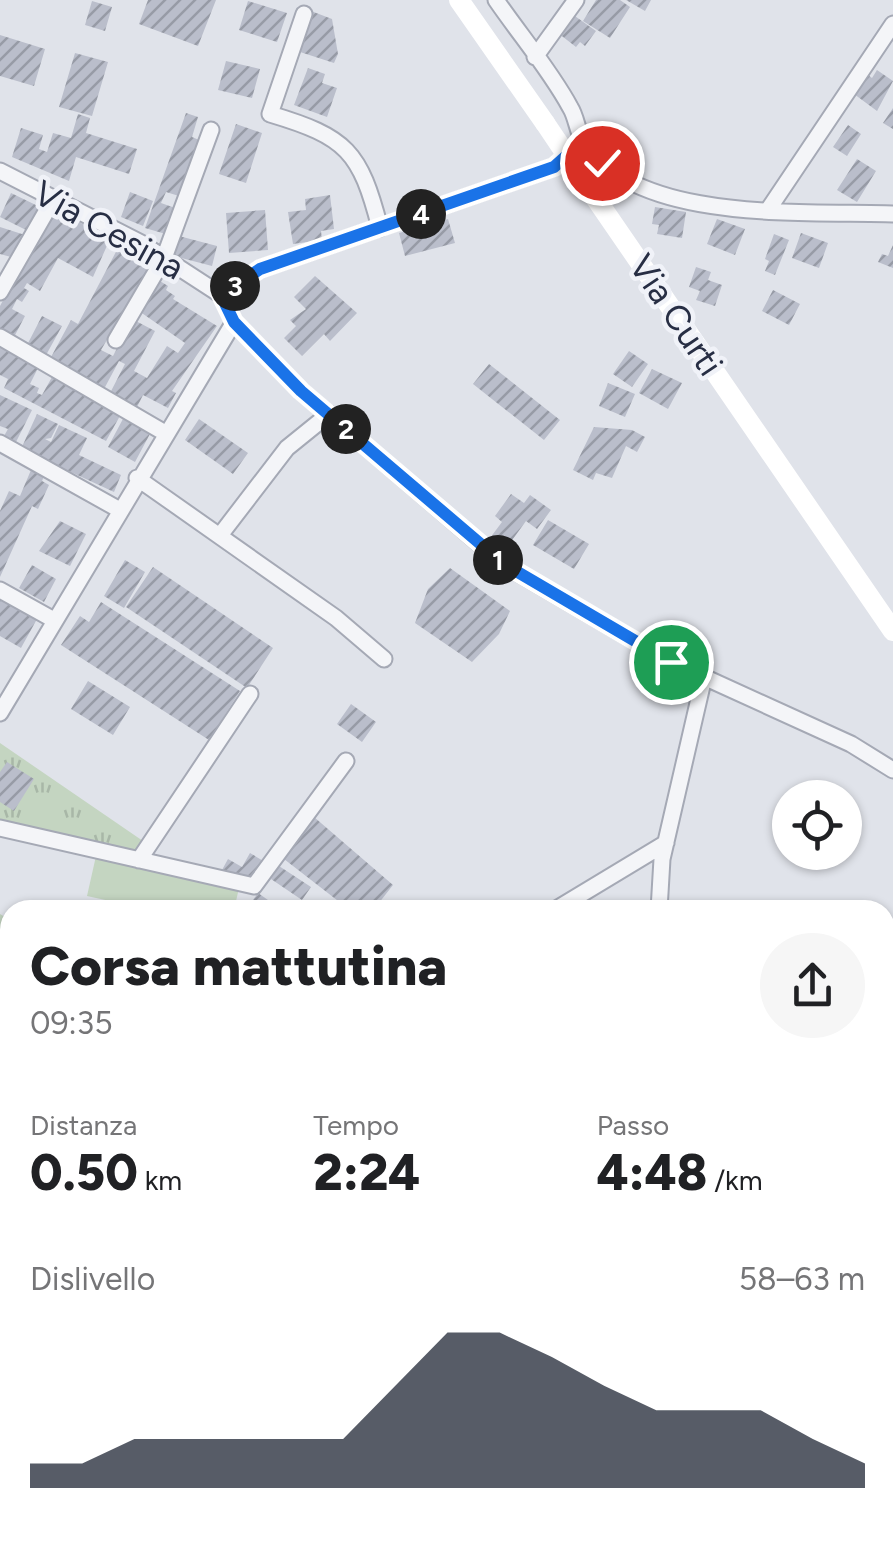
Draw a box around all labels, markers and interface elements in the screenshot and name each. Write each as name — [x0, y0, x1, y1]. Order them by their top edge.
pin — [560, 121, 645, 206]
icon: check — [575, 136, 630, 191]
street label: Via Cesina — [27, 172, 191, 288]
pin: 4 — [396, 189, 446, 239]
text: 4 — [412, 197, 430, 231]
street label: Via Curti — [620, 247, 732, 383]
pin: 3 — [210, 261, 260, 311]
text: 3 — [227, 269, 243, 303]
pin: 2 — [321, 404, 371, 454]
text: 2 — [338, 412, 354, 446]
pin: 1 — [473, 535, 523, 585]
text: 1 — [492, 543, 504, 577]
pin — [629, 620, 714, 705]
icon: arrive — [644, 635, 699, 690]
map controls — [772, 780, 862, 870]
button: locate — [772, 780, 862, 870]
text: Corsa mattutina — [30, 933, 447, 999]
button: share — [760, 933, 865, 1038]
text: 09:35 — [30, 1004, 113, 1042]
text: Distanza — [30, 1108, 137, 1142]
text: Tempo — [313, 1108, 399, 1142]
text: Passo — [597, 1108, 669, 1142]
text: 0.50 — [30, 1142, 138, 1203]
text: 2:24 — [313, 1142, 420, 1203]
text: 4:48 — [597, 1142, 707, 1203]
text: km — [138, 1163, 182, 1197]
text: /km — [707, 1163, 763, 1197]
text: Dislivello — [30, 1260, 155, 1298]
text: 58–63 m — [739, 1260, 865, 1298]

